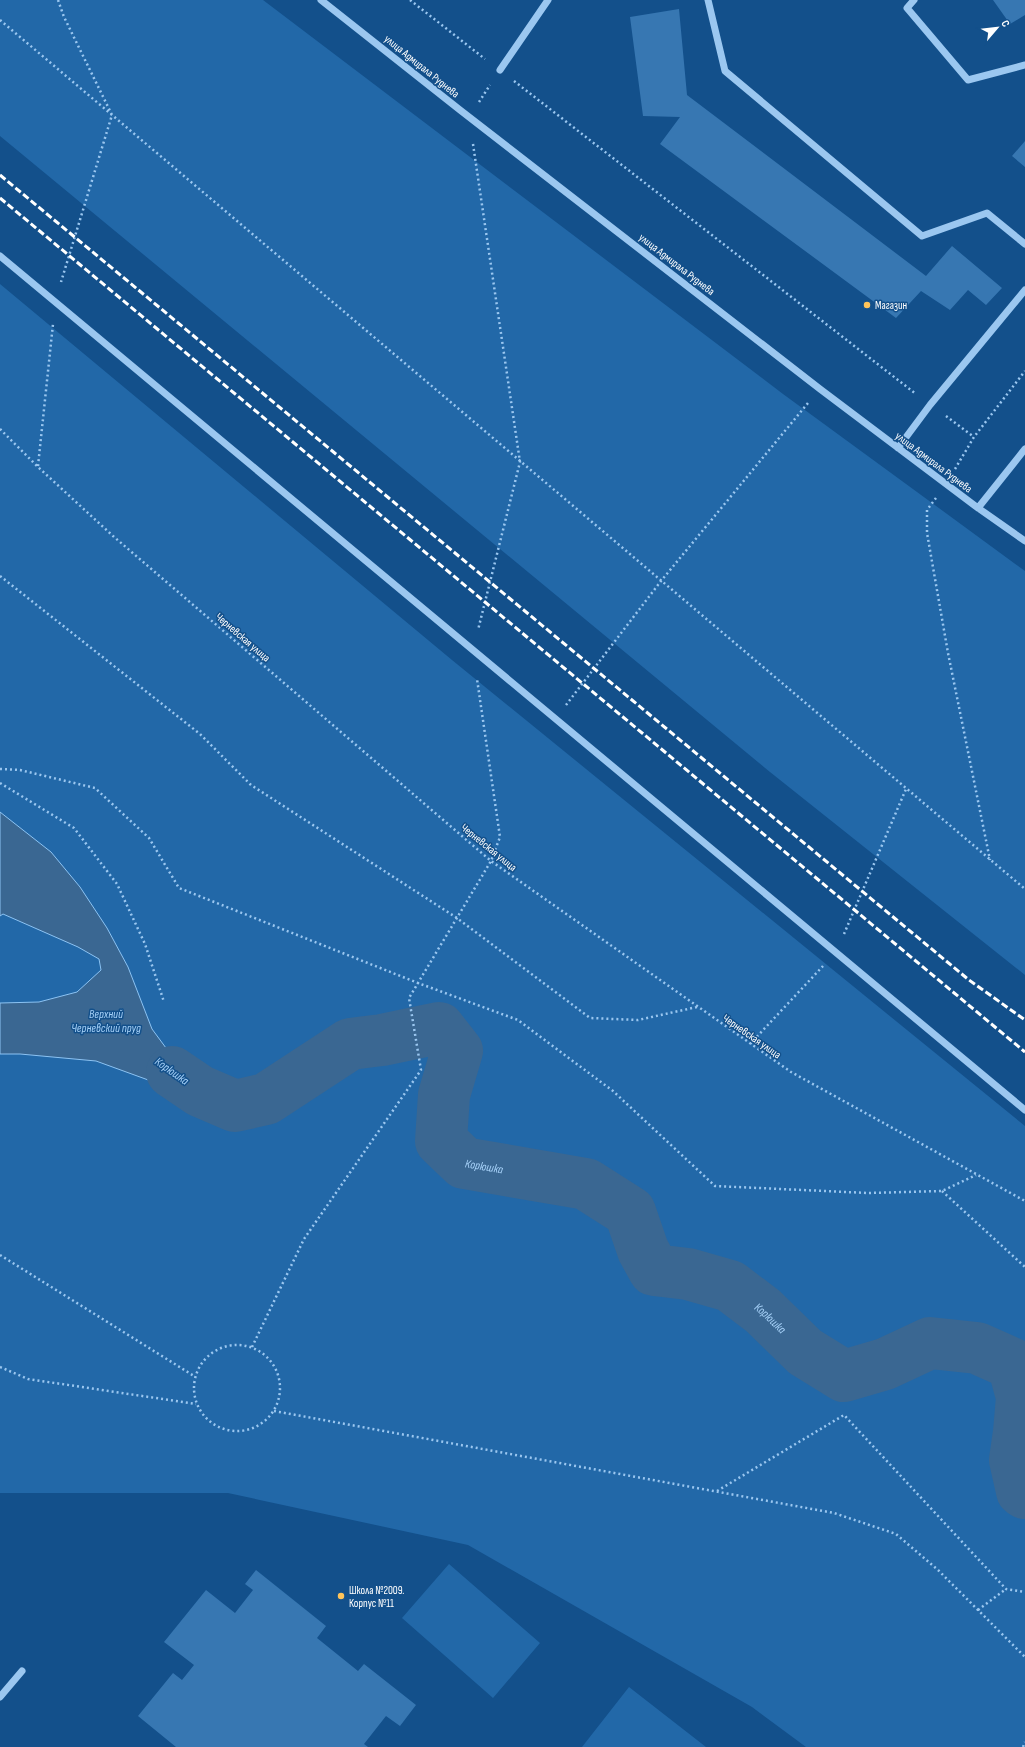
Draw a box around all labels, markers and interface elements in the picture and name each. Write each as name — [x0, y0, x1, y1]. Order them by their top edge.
north arrow — [977, 8, 1017, 48]
text: С — [998, 18, 1013, 29]
street label: улица Адмирала Руднева — [382, 32, 462, 101]
street label: улица Адмирала Руднева — [636, 231, 717, 298]
place label: Магазин — [875, 299, 907, 312]
marker: Магазин — [862, 300, 872, 310]
street label: улица Адмирала Руднева — [893, 429, 975, 495]
street label: Черневская улица — [213, 610, 273, 665]
street label: Черневская улица — [458, 821, 519, 874]
water label: Верхний Черневский пруд — [71, 1007, 141, 1036]
street label: Черневская улица — [720, 1012, 783, 1061]
water label: Корюшка — [152, 1054, 192, 1089]
water label: Корюшка — [464, 1156, 504, 1178]
water label: Корюшка — [751, 1300, 789, 1337]
place label: Школа №2009. Корпус №11 — [349, 1584, 404, 1610]
marker: Школа №2009. Корпус №11 — [336, 1591, 346, 1601]

